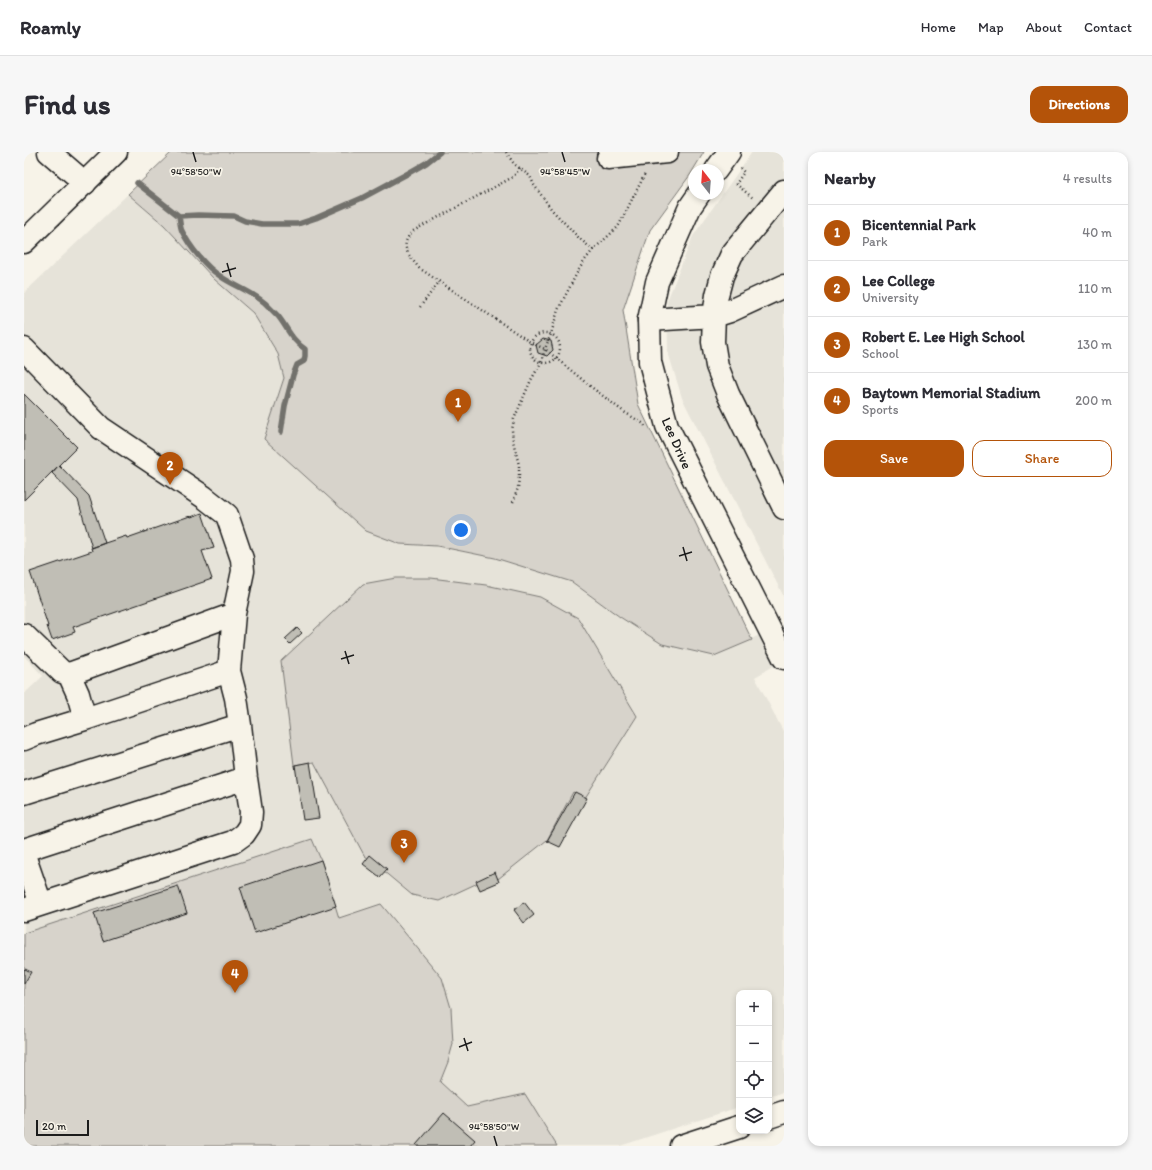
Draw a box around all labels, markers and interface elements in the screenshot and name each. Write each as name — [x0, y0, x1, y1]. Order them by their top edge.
text: Roamly — [20, 16, 81, 39]
text: Home — [921, 19, 956, 36]
text: Map — [978, 19, 1004, 36]
text: About — [1026, 19, 1062, 36]
text: Contact — [1084, 19, 1132, 36]
button: Directions — [1030, 86, 1128, 123]
text: Find us — [24, 87, 111, 121]
north arrow — [688, 164, 724, 200]
text: 94°58'50"W — [171, 165, 222, 178]
text: 94°58'45"W — [540, 165, 591, 178]
text: Nearby — [824, 168, 876, 188]
text: 4 results — [1063, 171, 1112, 186]
text: Bicentennial Park — [862, 216, 976, 234]
text: 1 — [834, 225, 840, 240]
text: 40 m — [1082, 225, 1112, 240]
text: Park — [862, 234, 888, 249]
text: Lee College — [862, 272, 935, 290]
text: 2 — [834, 281, 840, 296]
text: 110 m — [1078, 281, 1112, 296]
text: University — [862, 290, 919, 305]
text: Robert E. Lee High School — [862, 328, 1025, 346]
text: 3 — [833, 337, 841, 352]
text: 130 m — [1077, 337, 1112, 352]
text: School — [862, 346, 899, 361]
text: Baytown Memorial Stadium — [862, 384, 1041, 402]
pin: 1 — [445, 389, 471, 422]
text: 4 — [833, 393, 841, 408]
text: 200 m — [1075, 393, 1112, 408]
text: Sports — [862, 402, 898, 417]
street label: Lee Drive — [658, 415, 696, 472]
button: Save — [824, 440, 964, 477]
button: Share — [972, 440, 1112, 477]
pin: 2 — [157, 452, 183, 485]
your location — [451, 520, 471, 540]
pin: 3 — [391, 830, 417, 863]
pin: 4 — [222, 960, 248, 993]
map controls — [736, 990, 772, 1134]
button: + — [736, 990, 772, 1026]
button: − — [736, 1026, 772, 1062]
button: locate — [736, 1062, 772, 1098]
button: layers — [736, 1098, 772, 1134]
scale bar — [36, 1118, 89, 1137]
text: 20 m — [42, 1120, 66, 1133]
text: 94°58'50"W — [469, 1120, 520, 1133]

